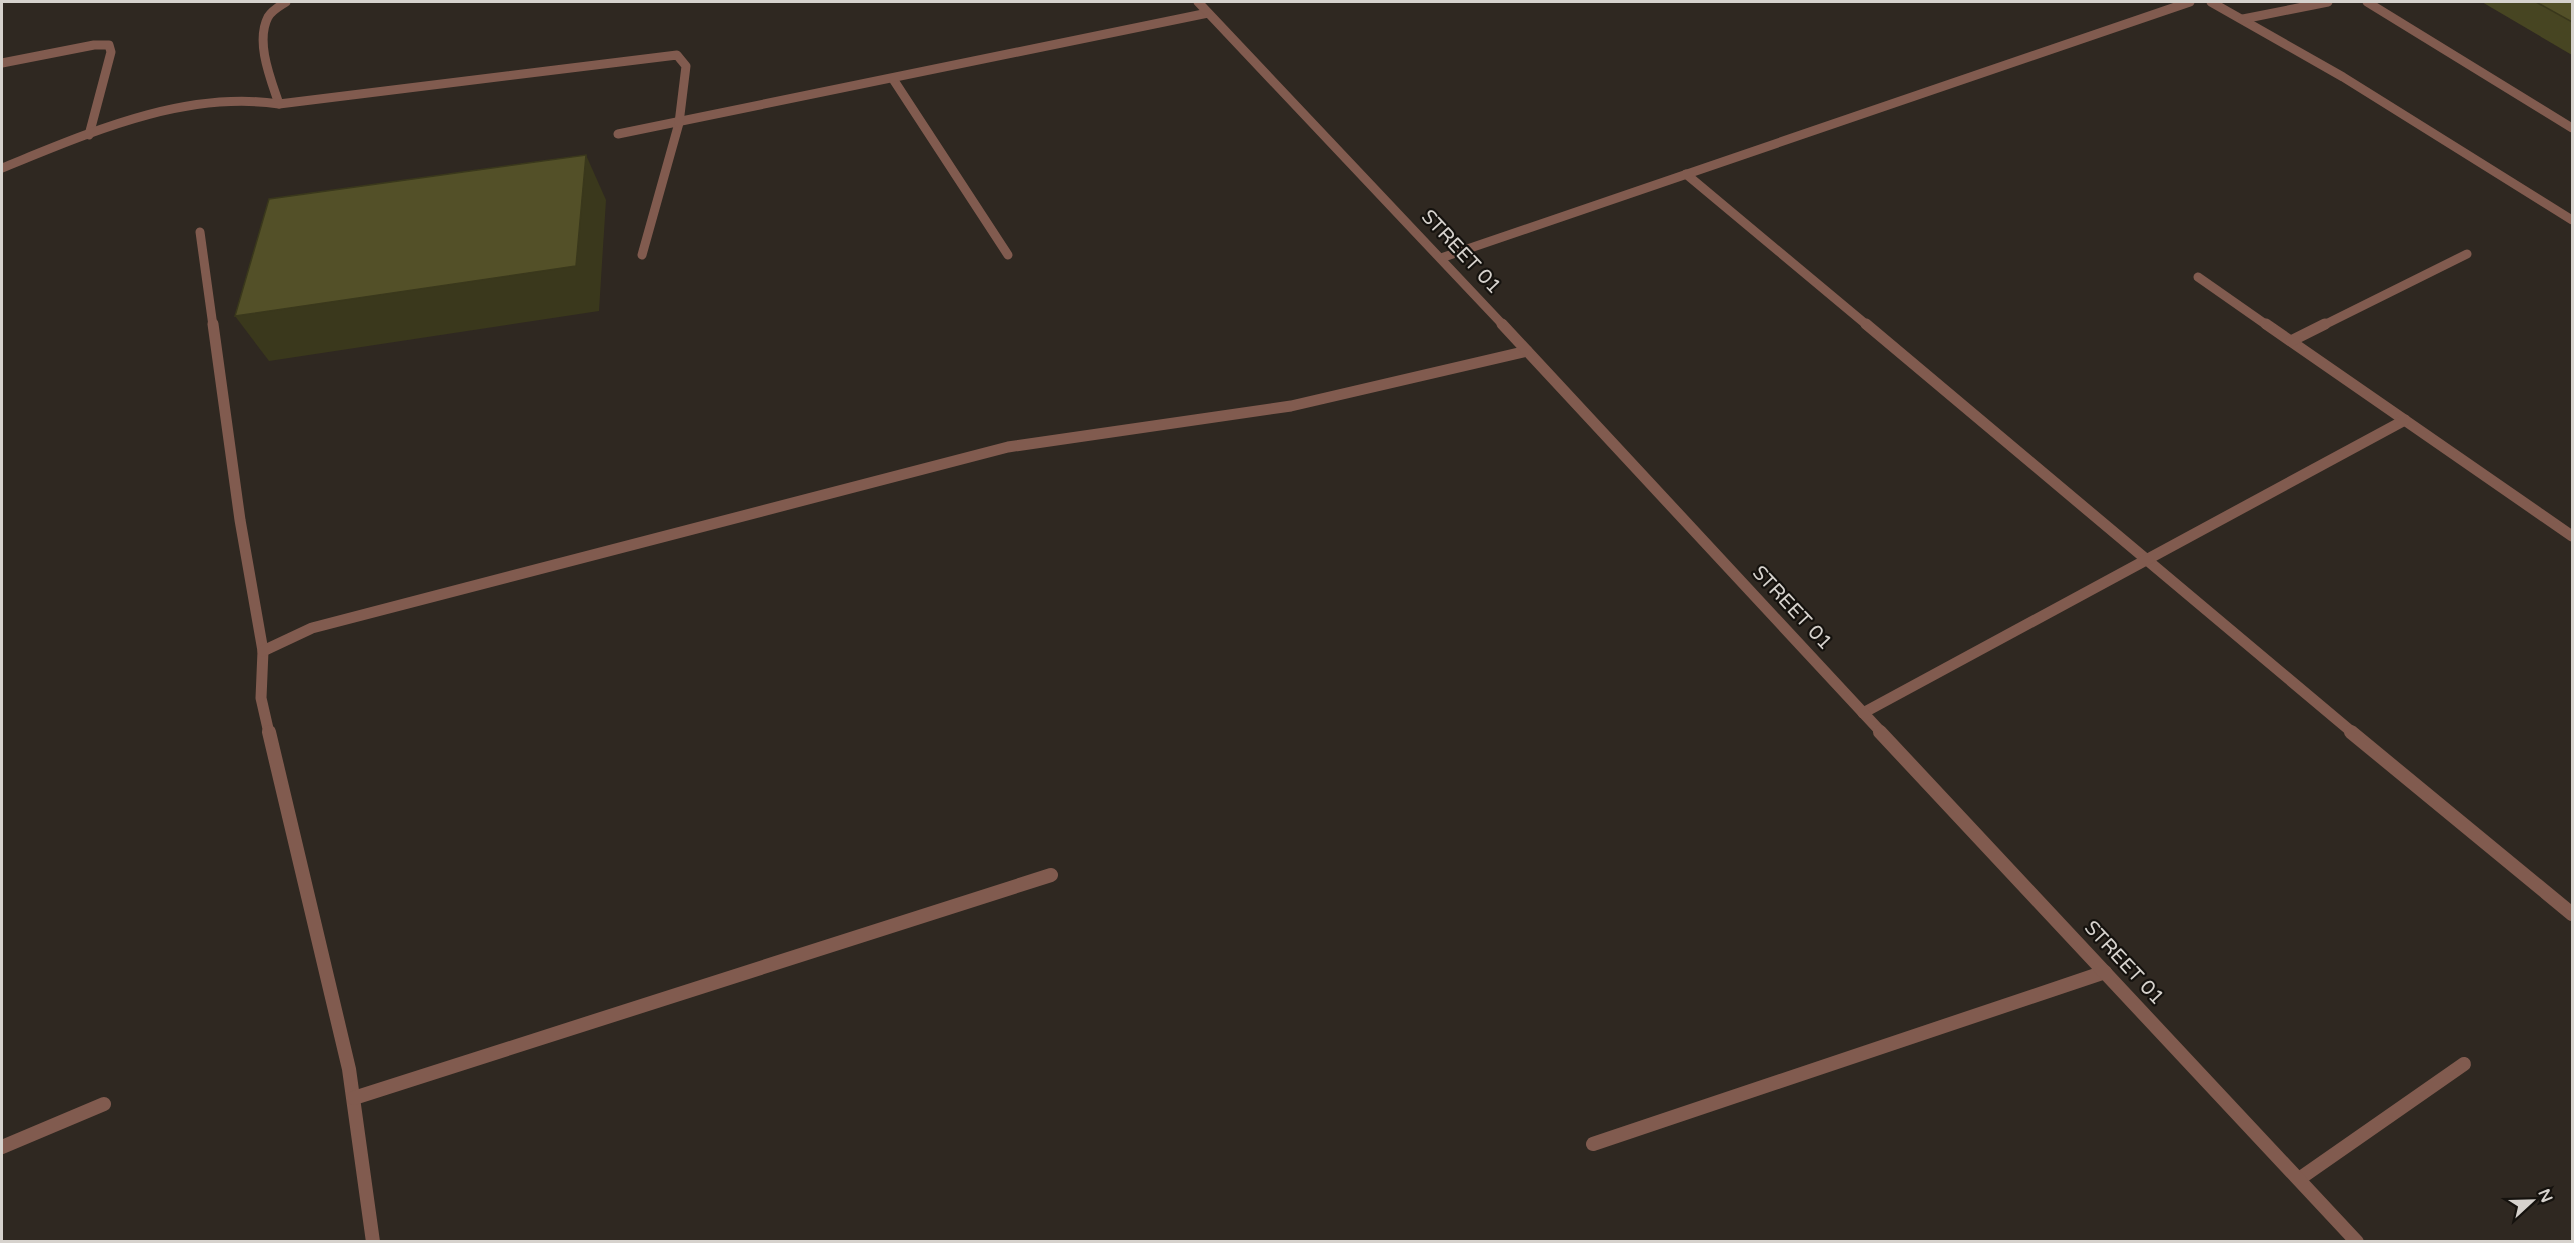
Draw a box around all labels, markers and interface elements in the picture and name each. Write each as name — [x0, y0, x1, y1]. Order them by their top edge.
street label: STREET 01 — [1416, 205, 1506, 299]
street label: STREET 01 — [1747, 561, 1837, 655]
street label: STREET 01 — [2079, 916, 2169, 1010]
north arrow — [2502, 1171, 2562, 1231]
text: N — [2533, 1186, 2557, 1205]

